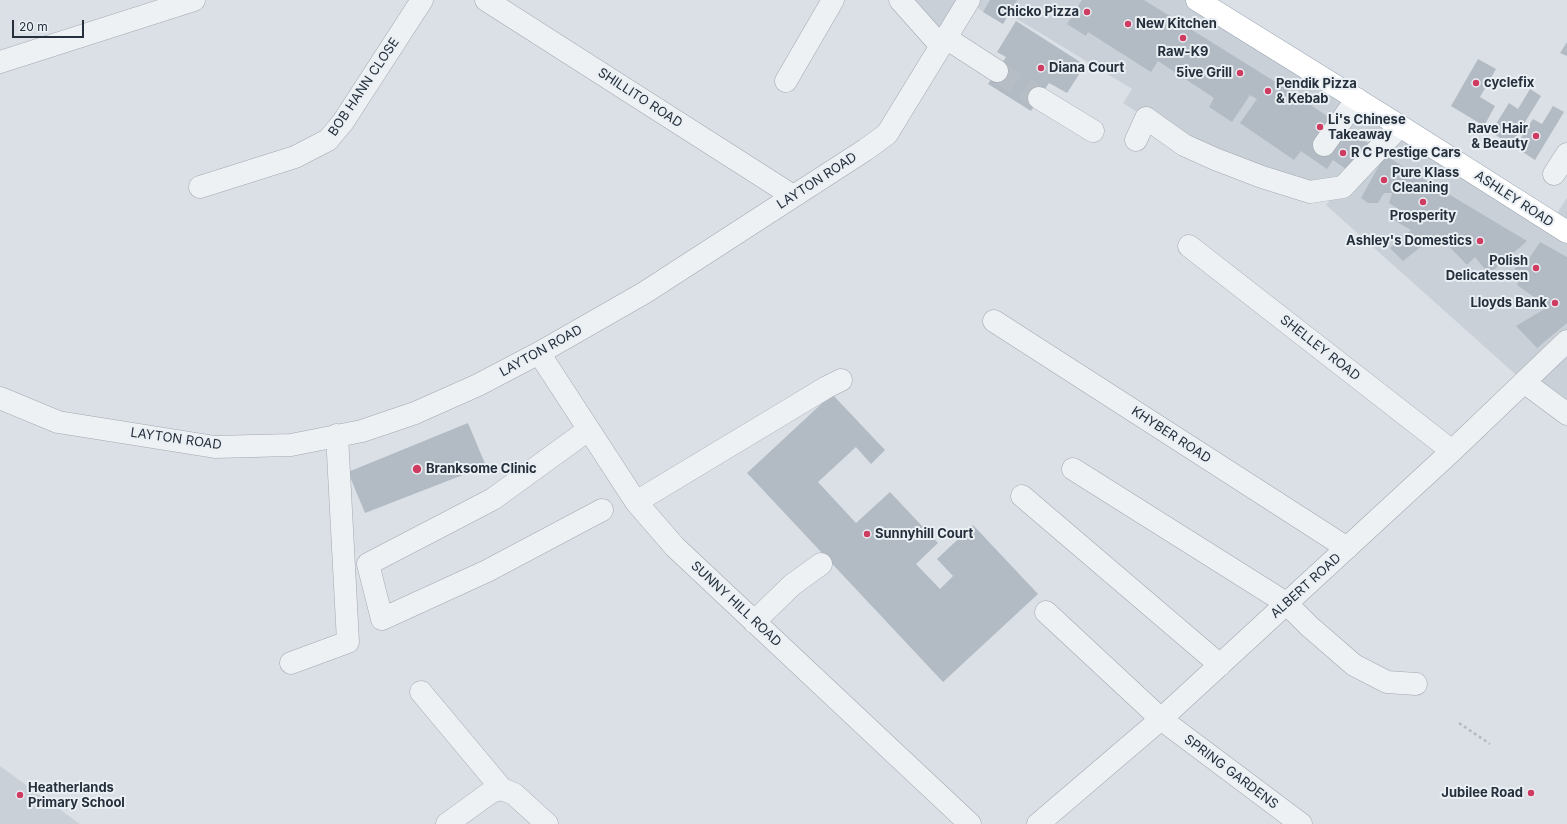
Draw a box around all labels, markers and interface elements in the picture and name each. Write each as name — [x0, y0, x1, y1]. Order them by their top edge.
place label: Chicko Pizza — [997, 4, 1079, 20]
marker: Chicko Pizza — [1082, 7, 1092, 17]
scale bar — [14, 12, 86, 38]
place label: New Kitchen — [1136, 16, 1217, 32]
text: 20 m — [19, 19, 48, 34]
marker: New Kitchen — [1123, 19, 1133, 29]
marker: Raw-K9 — [1178, 33, 1188, 43]
street label: BOB HANN CLOSE — [325, 35, 403, 139]
place label: Raw-K9 — [1158, 44, 1208, 60]
place label: Diana Court — [1049, 60, 1124, 76]
marker: Diana Court — [1036, 63, 1046, 73]
street label: SHILLITO ROAD — [595, 65, 685, 131]
place label: 5ive Grill — [1176, 65, 1232, 81]
marker: 5ive Grill — [1235, 68, 1245, 78]
place label: cyclefix — [1484, 75, 1534, 91]
place label: Pendik Pizza & Kebab — [1276, 76, 1357, 107]
marker: cyclefix — [1471, 78, 1481, 88]
marker: Pendik Pizza & Kebab — [1263, 86, 1273, 96]
place label: Li's Chinese Takeaway — [1328, 112, 1406, 143]
place label: Rave Hair & Beauty — [1468, 121, 1528, 152]
marker: Li's Chinese Takeaway — [1315, 122, 1325, 132]
marker: Rave Hair & Beauty — [1531, 131, 1541, 141]
place label: R C Prestige Cars — [1351, 145, 1461, 161]
marker: R C Prestige Cars — [1338, 148, 1348, 158]
street label: LAYTON ROAD — [774, 149, 860, 213]
place label: Pure Klass Cleaning — [1392, 165, 1459, 196]
street label: ASHLEY ROAD — [1472, 168, 1556, 230]
marker: Pure Klass Cleaning — [1379, 175, 1389, 185]
marker: Prosperity — [1418, 197, 1428, 207]
place label: Prosperity — [1390, 208, 1456, 224]
place label: Ashley's Domestics — [1346, 233, 1472, 249]
marker: Ashley's Domestics — [1475, 236, 1485, 246]
place label: Polish Delicatessen — [1446, 253, 1528, 284]
marker: Polish Delicatessen — [1531, 263, 1541, 273]
place label: Lloyds Bank — [1470, 295, 1547, 311]
marker: Lloyds Bank — [1550, 298, 1560, 308]
street label: SHELLEY ROAD — [1277, 312, 1363, 384]
street label: LAYTON ROAD — [497, 322, 585, 380]
street label: KHYBER ROAD — [1128, 403, 1214, 467]
street label: LAYTON ROAD — [129, 425, 223, 453]
place label: Branksome Clinic — [426, 461, 537, 477]
marker: Branksome Clinic — [411, 463, 423, 475]
place label: Sunnyhill Court — [875, 526, 973, 542]
marker: Sunnyhill Court — [862, 529, 872, 539]
street label: ALBERT ROAD — [1268, 550, 1344, 622]
street label: SUNNY HILL ROAD — [688, 558, 784, 650]
street label: SPRING GARDENS — [1181, 732, 1281, 812]
place label: Heatherlands Primary School — [28, 780, 125, 811]
place label: Jubilee Road — [1441, 785, 1523, 801]
marker: Jubilee Road — [1526, 788, 1536, 798]
marker: Heatherlands Primary School — [15, 790, 25, 800]

